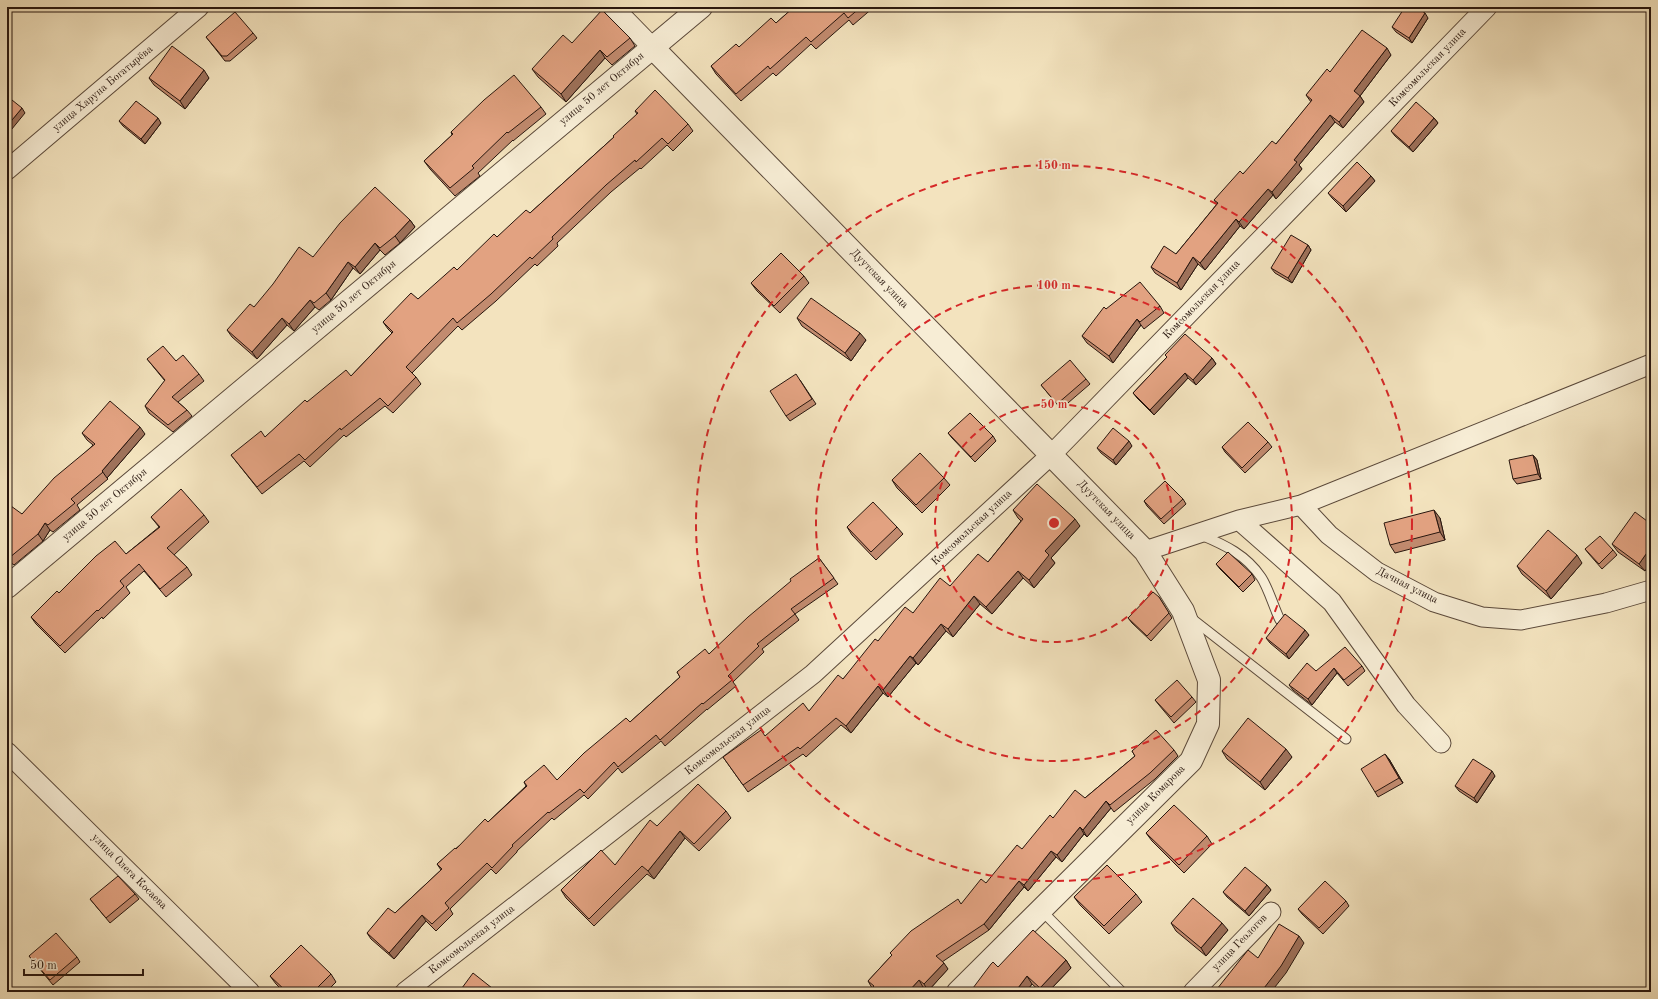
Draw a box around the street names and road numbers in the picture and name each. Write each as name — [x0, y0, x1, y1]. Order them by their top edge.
street label: Комсомольская улица — [1387, 26, 1469, 110]
street label: улица Харуна Богатырёва — [51, 44, 156, 134]
street label: улица 50 лет Октября — [557, 50, 647, 128]
street label: Дуутская улица — [848, 247, 910, 311]
street label: улица 50 лет Октября — [309, 258, 399, 336]
street label: Комсомольская улица — [1161, 258, 1243, 342]
street label: улица 50 лет Октября — [60, 466, 150, 544]
street label: Дуутская улица — [1075, 478, 1137, 542]
street label: Комсомольская улица — [930, 488, 1015, 568]
street label: Дачная улица — [1374, 566, 1440, 606]
street label: Комсомольская улица — [683, 704, 773, 778]
street label: улица Комарова — [1124, 763, 1188, 827]
street label: улица Олега Косаева — [89, 832, 169, 912]
street label: Комсомольская улица — [427, 903, 517, 977]
street label: улица Геологов — [1210, 913, 1270, 973]

